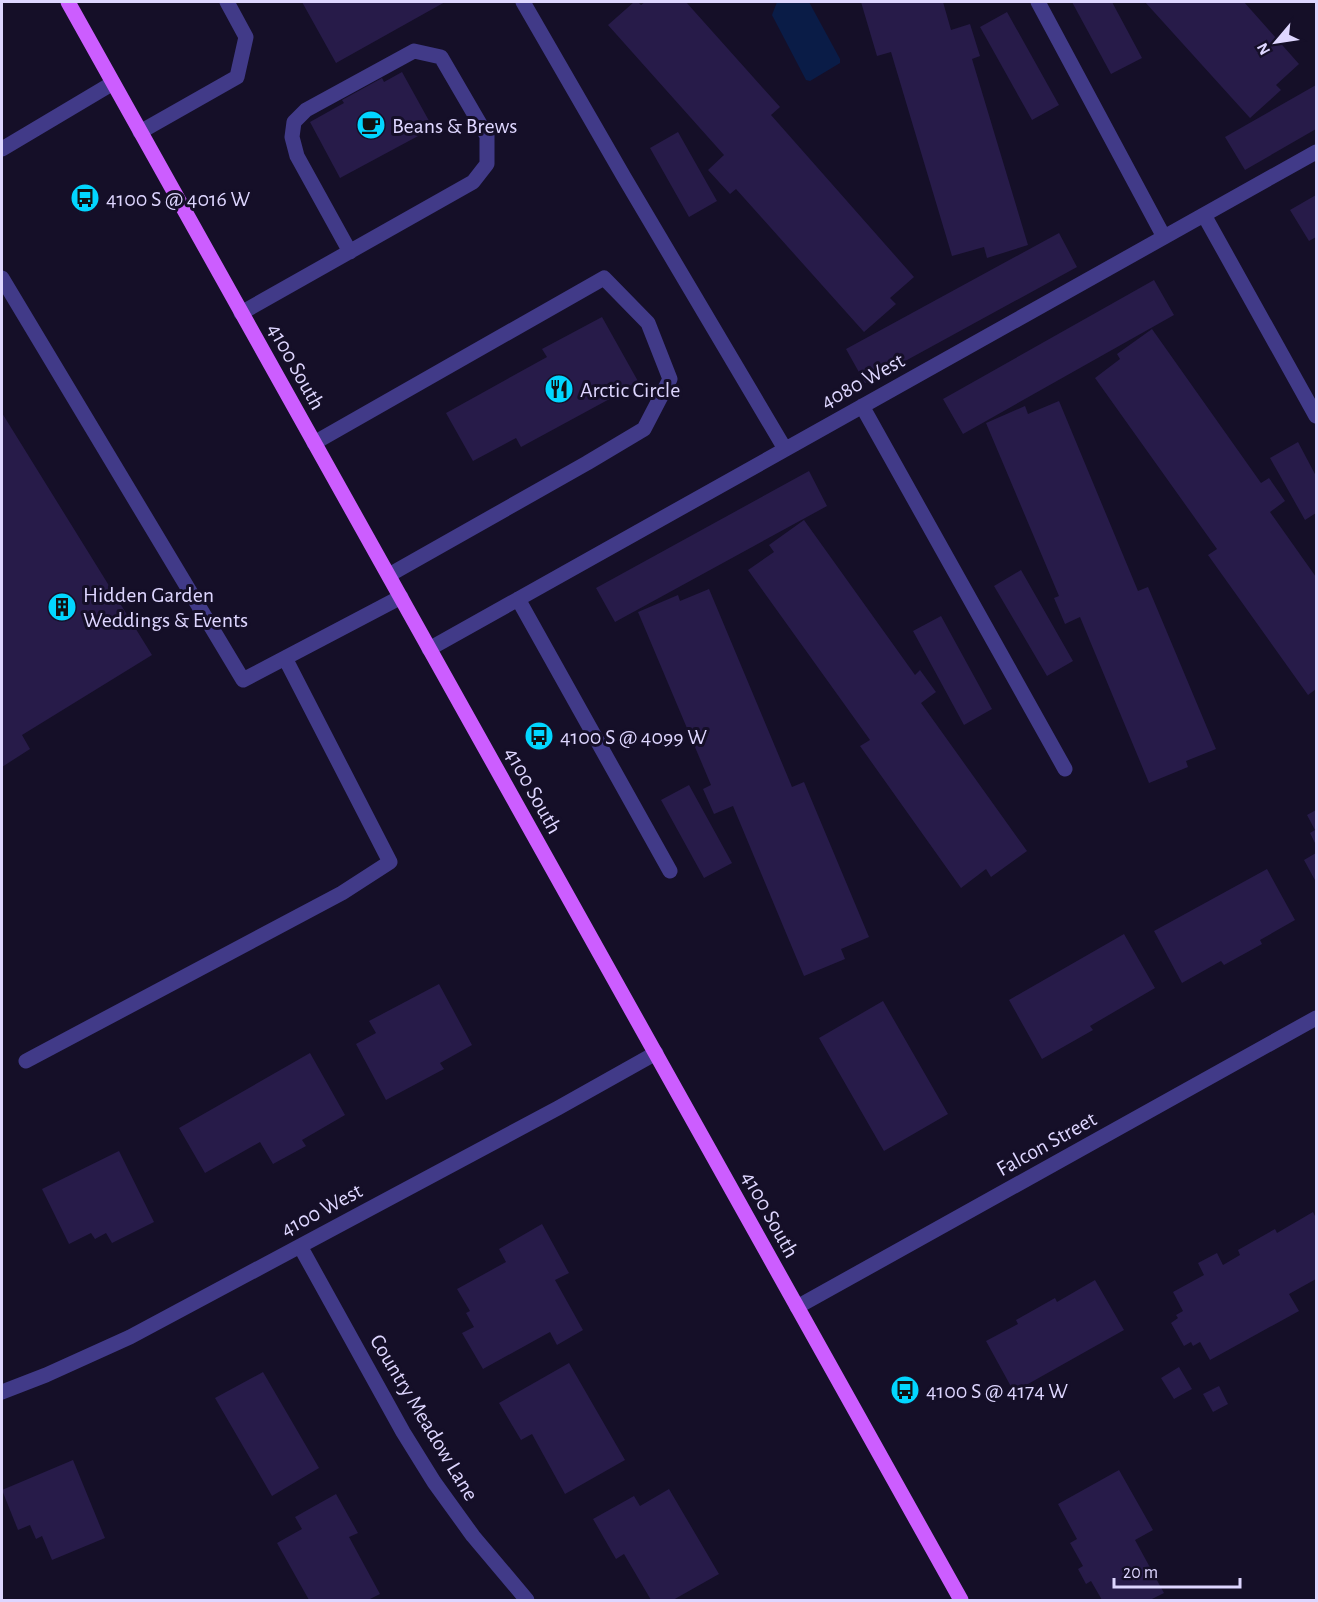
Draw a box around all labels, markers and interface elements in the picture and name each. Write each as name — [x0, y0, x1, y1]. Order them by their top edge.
north arrow — [1246, 12, 1306, 72]
text: N — [1254, 40, 1273, 58]
cafe icon: Beans & Brews — [355, 109, 387, 141]
place label: Beans & Brews — [392, 115, 518, 137]
bus stop icon: 4100 S @ 4016 W — [69, 182, 101, 214]
place label: 4100 S @ 4016 W — [106, 188, 251, 210]
street label: 4100 South — [263, 319, 329, 414]
street label: 4080 West — [817, 349, 908, 413]
restaurant icon: Arctic Circle — [543, 373, 575, 405]
place label: Arctic Circle — [580, 379, 680, 401]
place label: Hidden Garden Weddings & Events — [83, 584, 248, 631]
building icon: Hidden Garden Weddings & Events — [46, 591, 78, 623]
bus stop icon: 4100 S @ 4099 W — [523, 720, 555, 752]
place label: 4100 S @ 4099 W — [560, 726, 707, 748]
street label: 4100 South — [500, 743, 566, 838]
street label: Falcon Street — [993, 1108, 1100, 1180]
street label: 4100 South — [737, 1167, 803, 1262]
street label: 4100 West — [277, 1179, 366, 1240]
street label: Country Meadow Lane — [366, 1331, 482, 1504]
bus stop icon: 4100 S @ 4174 W — [889, 1374, 921, 1406]
place label: 4100 S @ 4174 W — [926, 1380, 1068, 1402]
scale bar — [1114, 1551, 1240, 1589]
text: 20 m — [1123, 1564, 1158, 1582]

